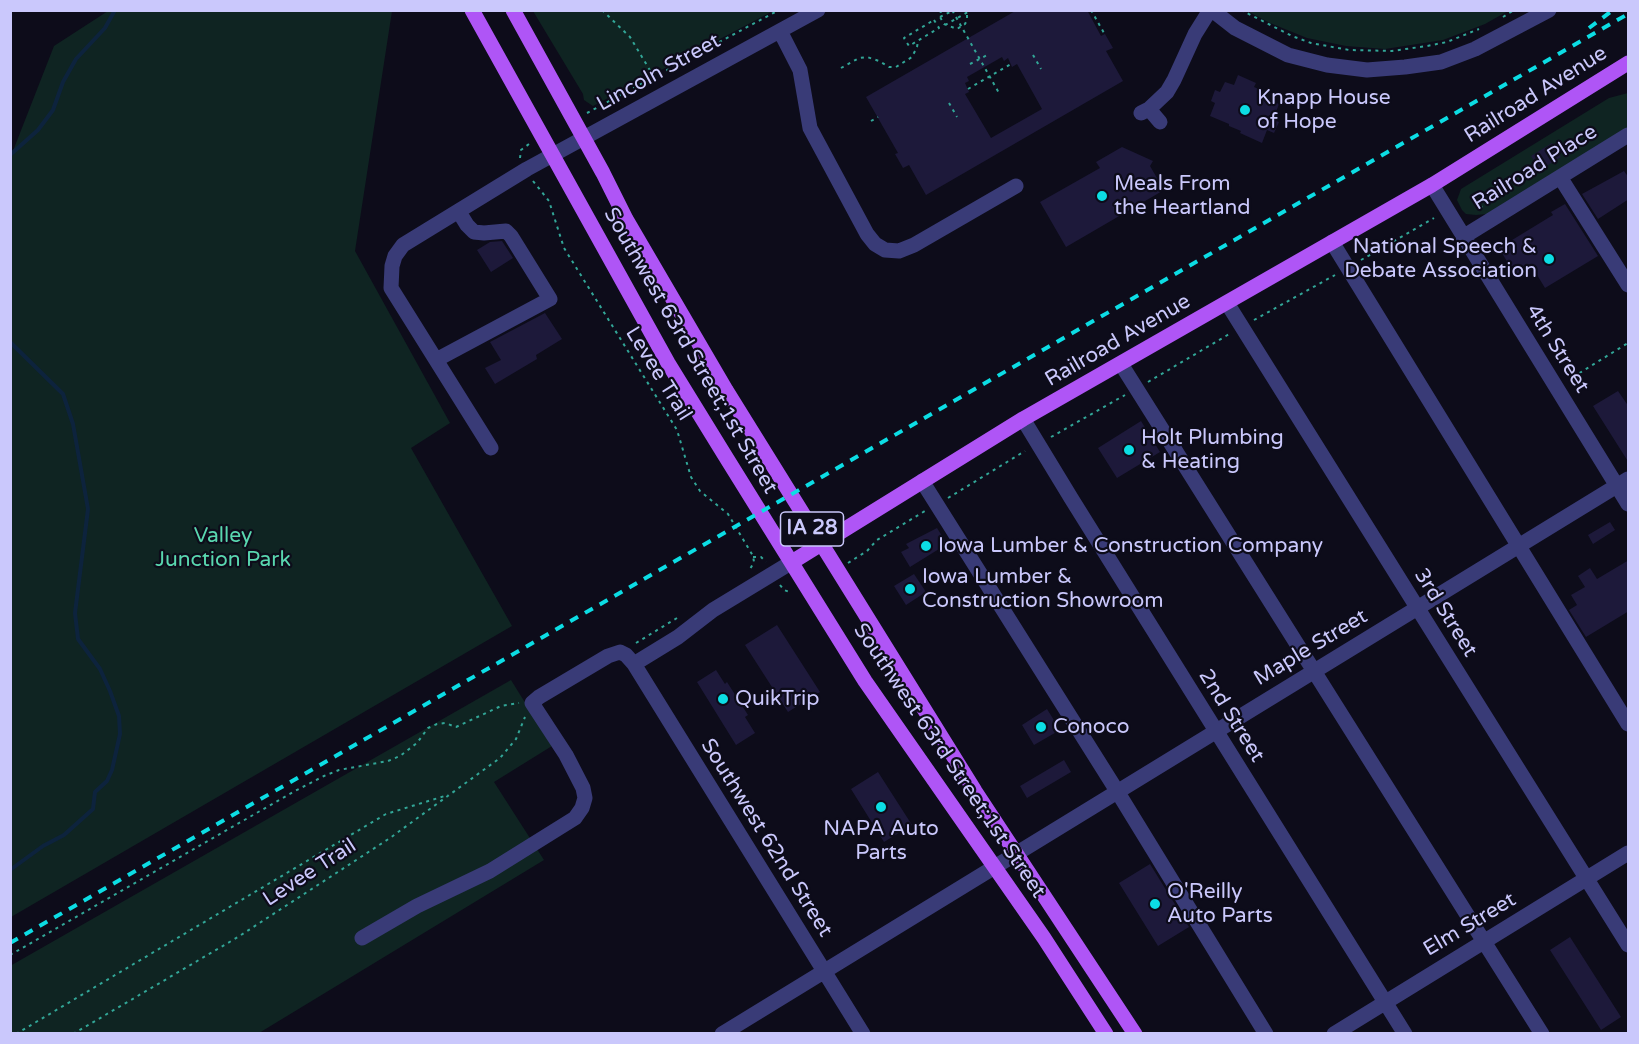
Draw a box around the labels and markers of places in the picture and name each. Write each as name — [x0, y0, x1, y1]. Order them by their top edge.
place label: Knapp House of Hope — [1257, 85, 1391, 135]
marker: Knapp House of Hope — [1238, 103, 1252, 117]
place label: Meals From the Heartland — [1114, 171, 1251, 221]
marker: Meals From the Heartland — [1095, 189, 1109, 203]
place label: National Speech & Debate Association — [1344, 234, 1537, 284]
marker: National Speech & Debate Association — [1542, 252, 1556, 266]
place label: Holt Plumbing & Heating — [1141, 425, 1284, 475]
marker: Holt Plumbing & Heating — [1122, 443, 1136, 457]
place label: Iowa Lumber & Construction Company — [938, 533, 1323, 559]
marker: Iowa Lumber & Construction Company — [919, 539, 933, 553]
place label: Iowa Lumber & Construction Showroom — [922, 564, 1163, 614]
marker: Iowa Lumber & Construction Showroom — [903, 582, 917, 596]
place label: QuikTrip — [735, 686, 819, 712]
marker: QuikTrip — [716, 692, 730, 706]
place label: Conoco — [1053, 714, 1129, 740]
marker: Conoco — [1034, 720, 1048, 734]
marker: NAPA Auto Parts — [874, 800, 888, 814]
place label: NAPA Auto Parts — [823, 816, 939, 866]
place label: O'Reilly Auto Parts — [1167, 879, 1273, 929]
marker: O'Reilly Auto Parts — [1148, 897, 1162, 911]

